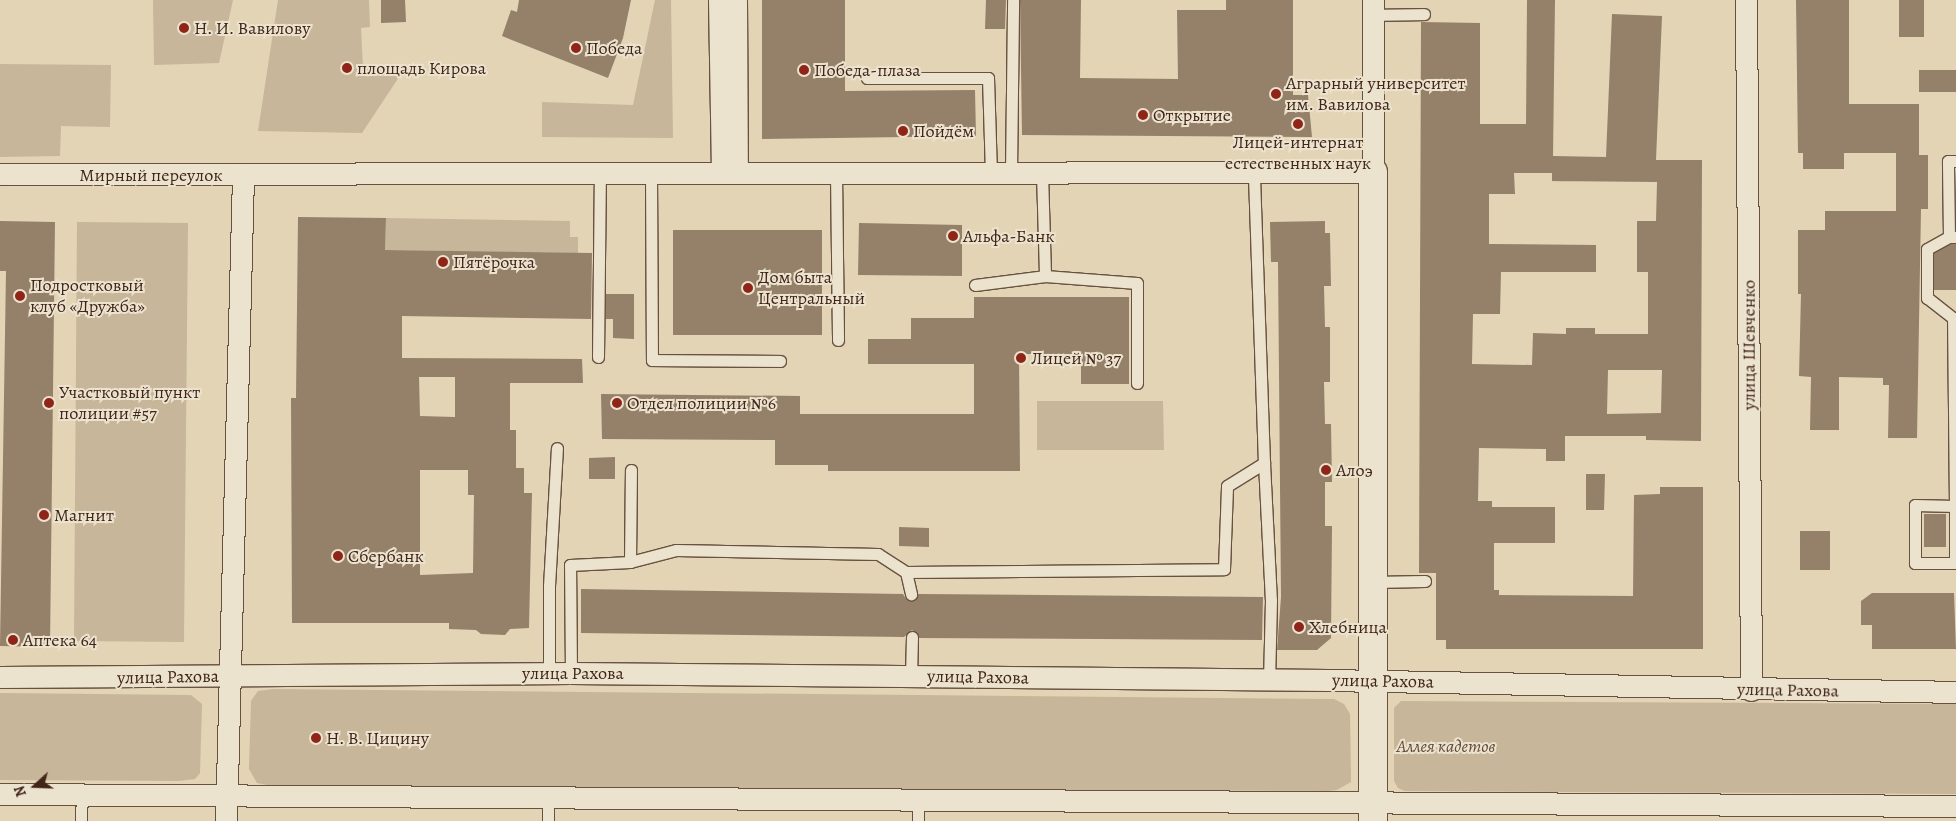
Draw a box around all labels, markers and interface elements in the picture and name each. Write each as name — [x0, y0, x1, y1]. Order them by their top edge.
place label: Н. И. Вавилову — [194, 17, 311, 39]
marker: Н. И. Вавилову — [178, 22, 190, 34]
place label: Победа — [586, 37, 642, 59]
marker: Победа — [570, 42, 582, 54]
place label: площадь Кирова — [357, 57, 486, 79]
place label: Победа-плаза — [814, 59, 921, 81]
marker: площадь Кирова — [341, 62, 353, 74]
marker: Победа-плаза — [798, 64, 810, 76]
place label: Аграрный университет им. Вавилова — [1286, 73, 1465, 116]
marker: Аграрный университет им. Вавилова — [1270, 88, 1282, 100]
place label: Открытие — [1153, 104, 1231, 126]
marker: Открытие — [1137, 109, 1149, 121]
marker: Лицей-интернат естественных наук — [1292, 118, 1304, 130]
place label: Пойдём — [913, 120, 974, 142]
marker: Пойдём — [897, 125, 909, 137]
place label: Лицей-интернат естественных наук — [1225, 132, 1371, 174]
street label: Мирный переулок — [79, 164, 223, 186]
place label: Альфа-Банк — [963, 225, 1055, 247]
marker: Альфа-Банк — [947, 230, 959, 242]
place label: Пятёрочка — [453, 251, 535, 273]
marker: Пятёрочка — [437, 256, 449, 268]
place label: Дом быта Центральный — [758, 267, 865, 310]
place label: Подростковый клуб «Дружба» — [30, 275, 145, 318]
street label: улица Шевченко — [1738, 280, 1760, 410]
marker: Дом быта Центральный — [742, 282, 754, 294]
marker: Подростковый клуб «Дружба» — [14, 290, 26, 302]
place label: Лицей № 37 — [1031, 347, 1121, 369]
marker: Лицей № 37 — [1015, 352, 1027, 364]
place label: Участковый пункт полиции #57 — [59, 382, 200, 424]
place label: Отдел полиции №6 — [627, 392, 776, 414]
marker: Участковый пункт полиции #57 — [43, 397, 55, 409]
marker: Отдел полиции №6 — [611, 397, 623, 409]
place label: Алоэ — [1336, 459, 1373, 481]
marker: Алоэ — [1320, 464, 1332, 476]
place label: Магнит — [54, 504, 114, 526]
marker: Магнит — [38, 509, 50, 521]
place label: Сбербанк — [348, 545, 424, 567]
marker: Сбербанк — [332, 550, 344, 562]
place label: Хлебница — [1309, 616, 1387, 638]
marker: Хлебница — [1293, 621, 1305, 633]
place label: Аптека 64 — [23, 629, 97, 651]
marker: Аптека 64 — [7, 634, 19, 646]
street label: улица Рахова — [522, 662, 624, 684]
street label: улица Рахова — [117, 665, 219, 689]
street label: улица Рахова — [927, 665, 1029, 689]
street label: улица Рахова — [1332, 669, 1434, 693]
street label: улица Рахова — [1737, 678, 1839, 702]
place label: Н. В. Цицину — [326, 727, 430, 749]
marker: Н. В. Цицину — [310, 732, 322, 744]
park label: Аллея кадетов — [1396, 735, 1496, 757]
north arrow — [10, 761, 60, 811]
text: N — [10, 783, 31, 799]

